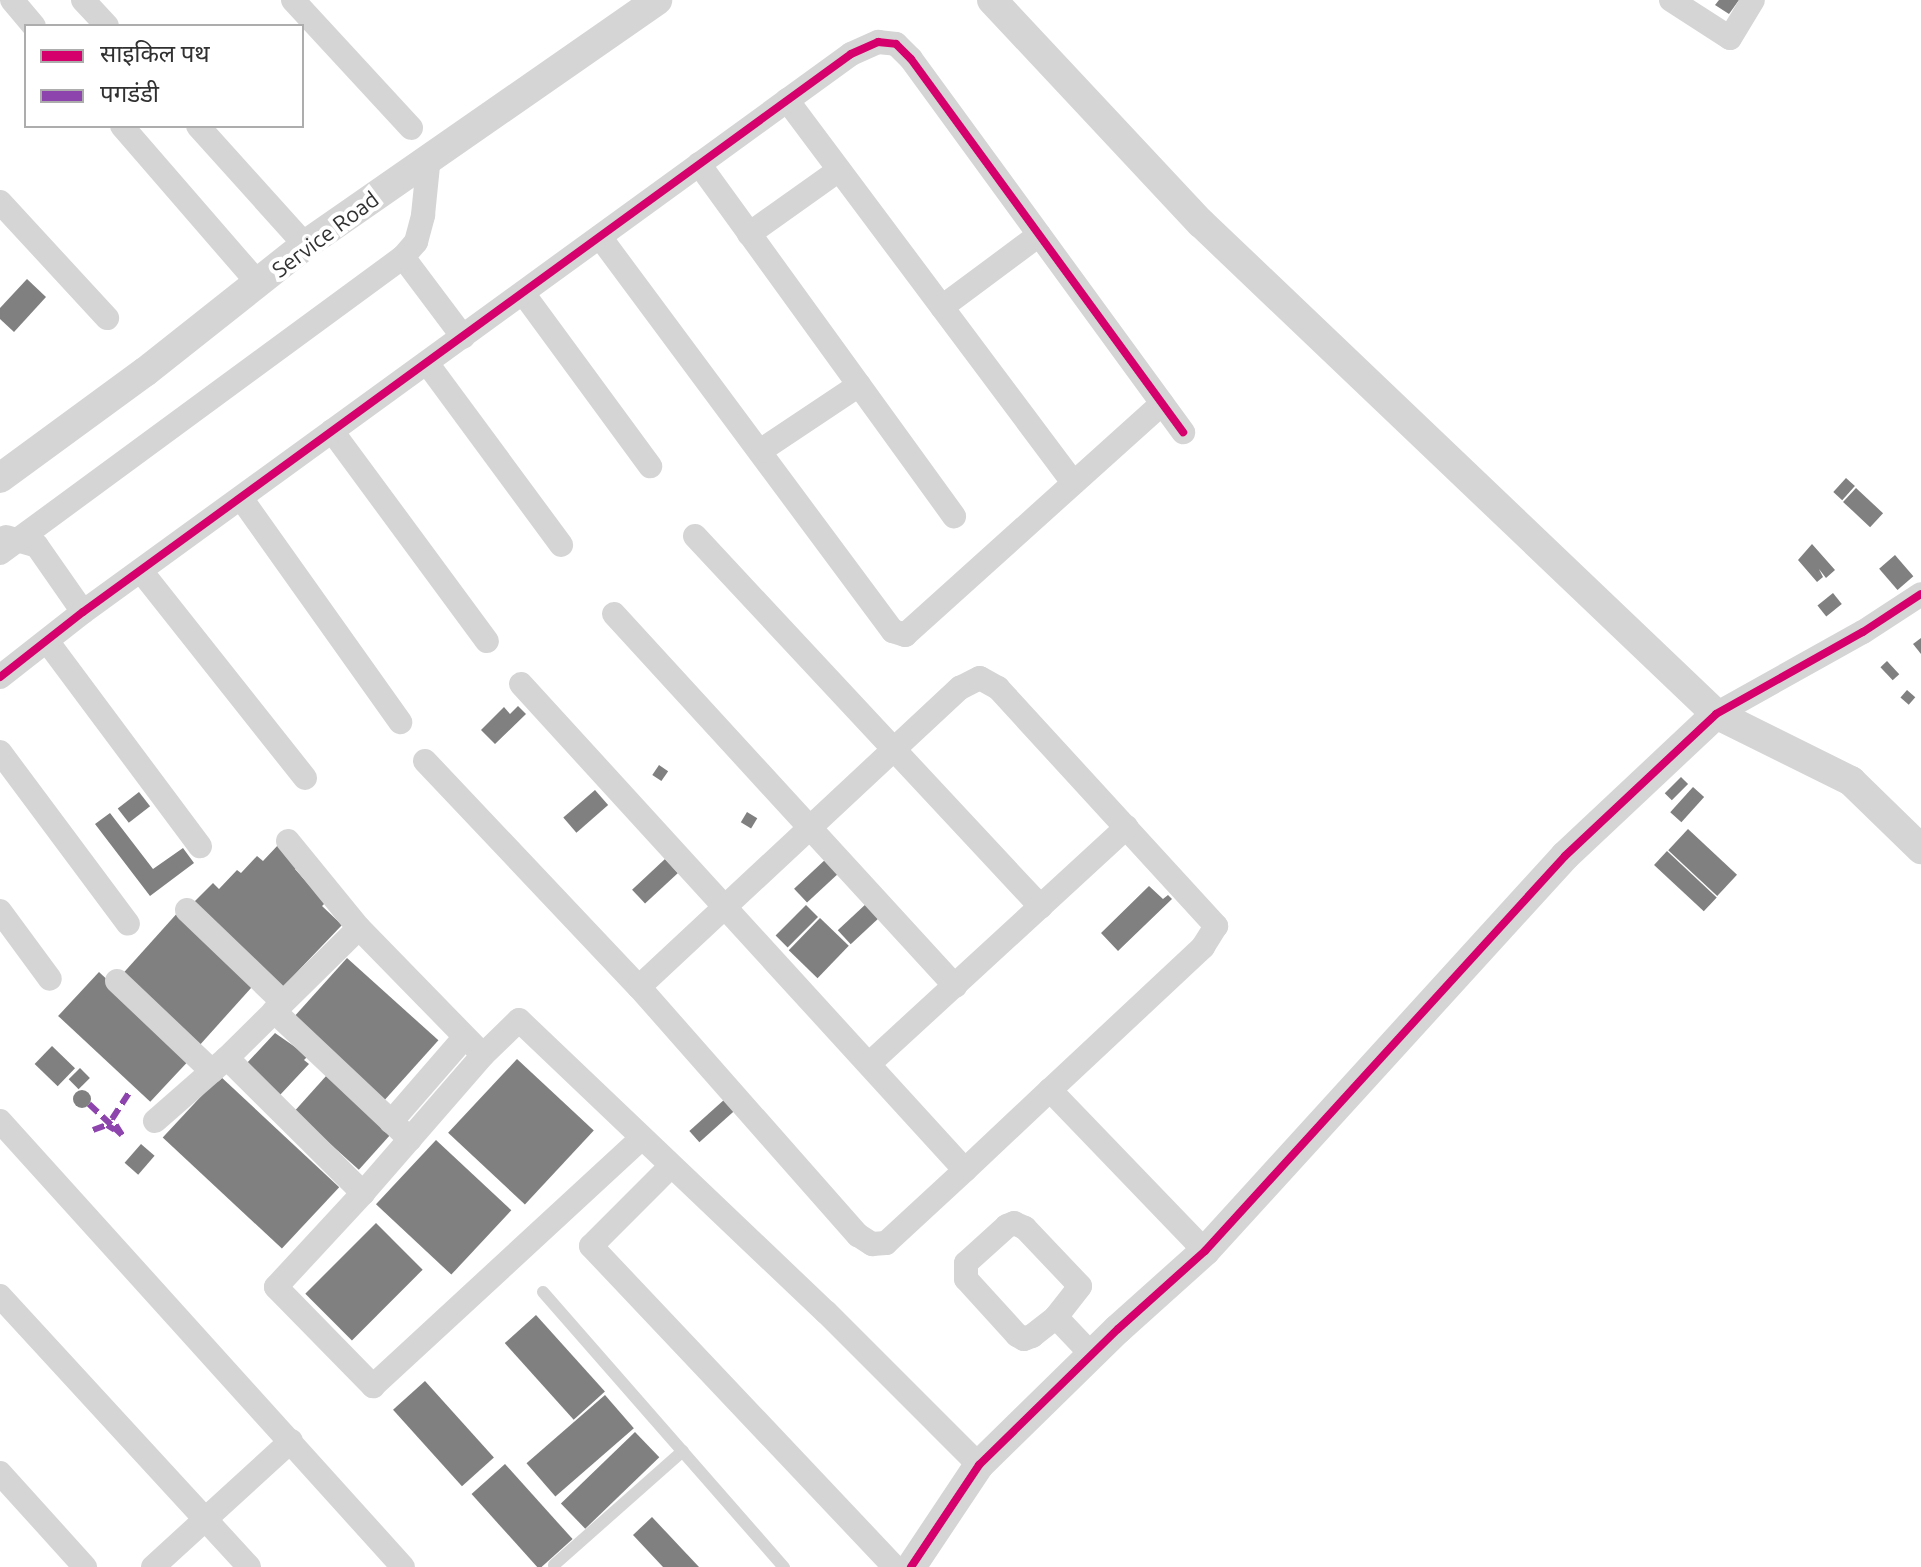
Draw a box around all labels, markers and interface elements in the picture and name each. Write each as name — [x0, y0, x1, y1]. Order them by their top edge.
legend — [24, 24, 304, 128]
text: साइकिल पथ — [100, 40, 210, 67]
text: पगडंडी — [100, 80, 159, 107]
street label: Service Road — [266, 185, 384, 283]

